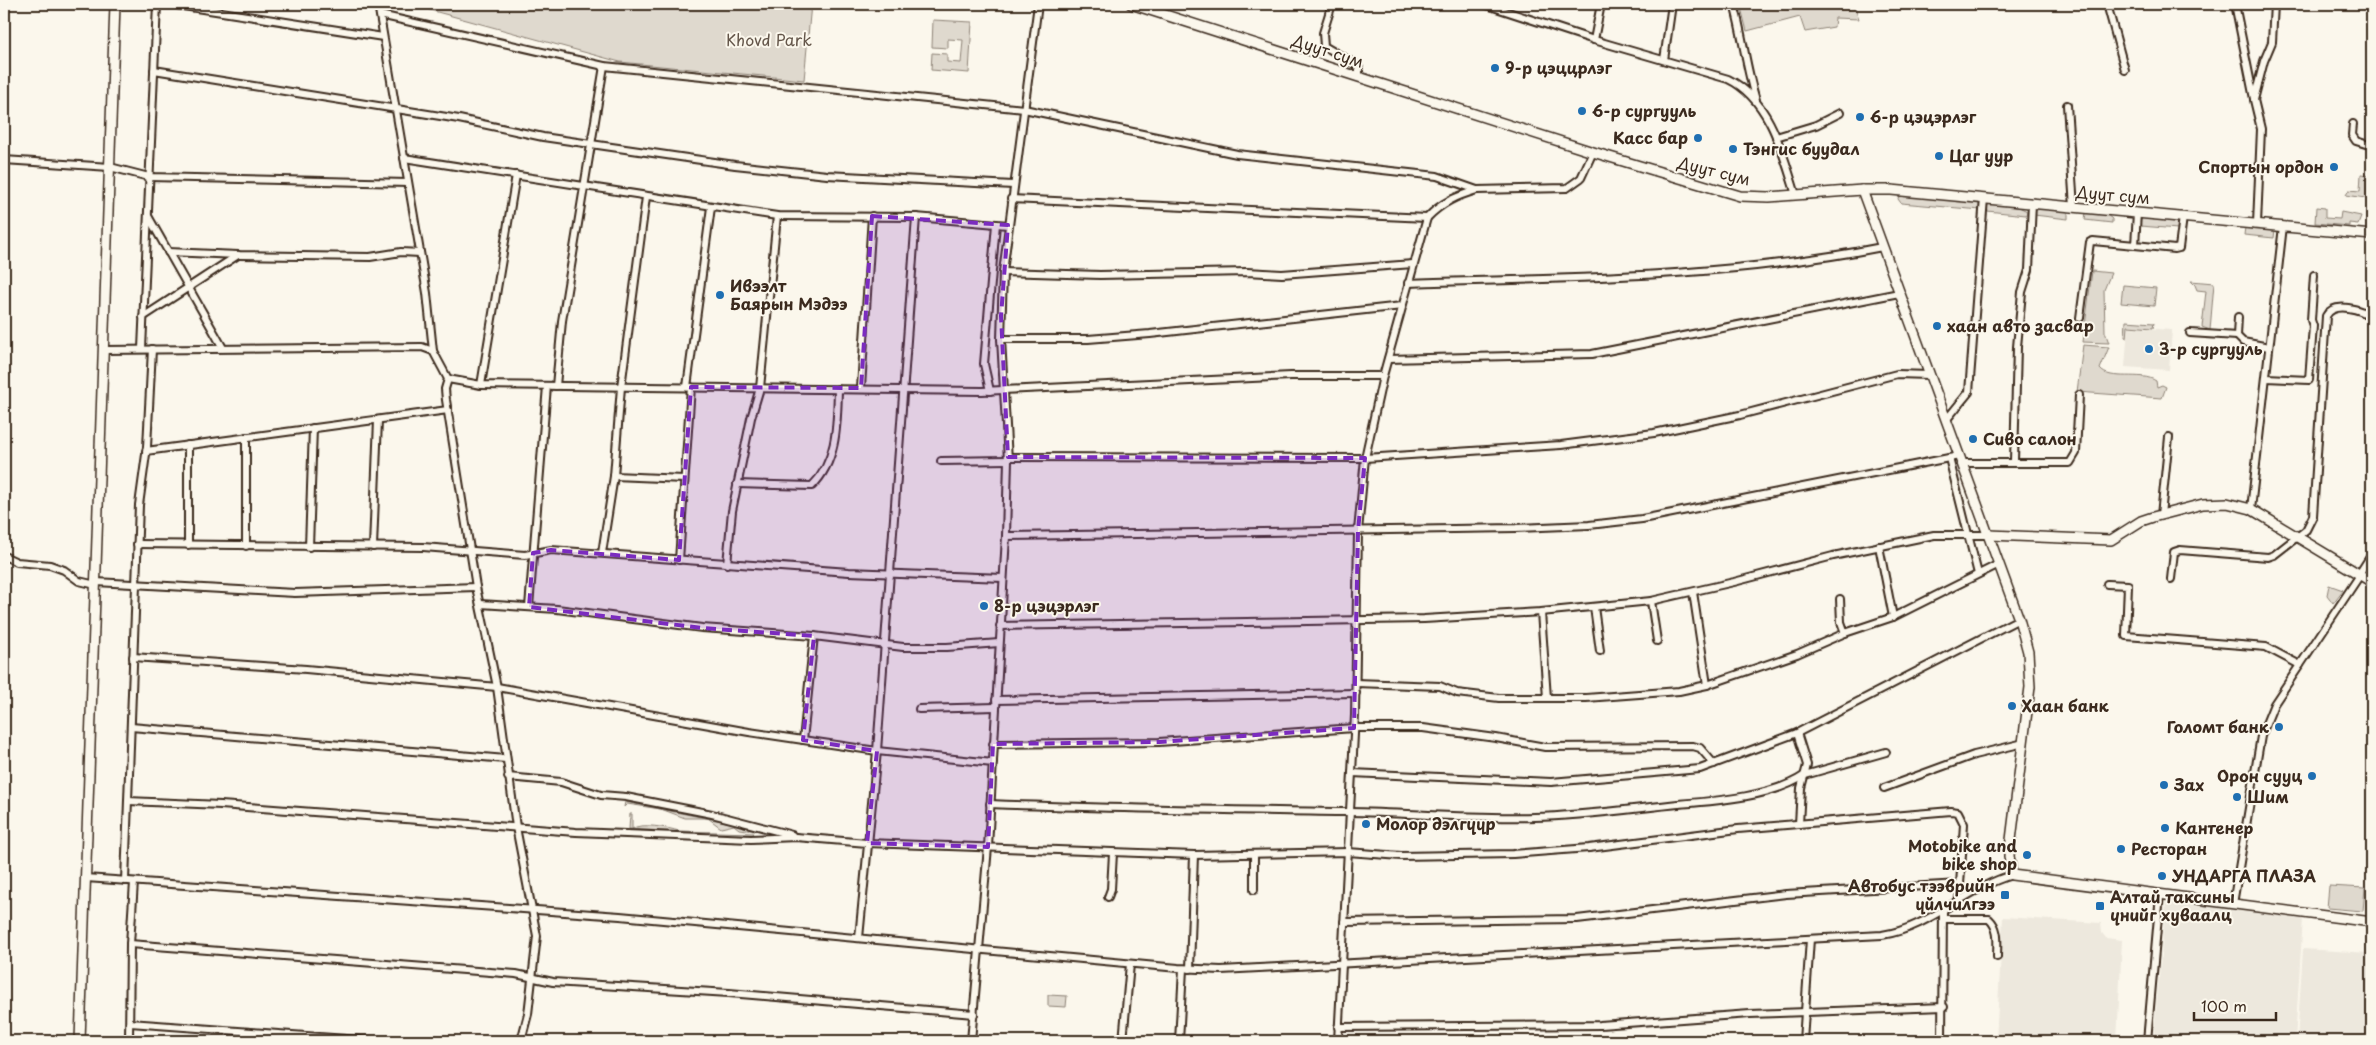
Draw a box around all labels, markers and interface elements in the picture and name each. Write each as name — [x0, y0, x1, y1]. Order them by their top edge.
park label: Khovd Park — [726, 27, 812, 51]
street label: Дуут сум — [1289, 27, 1367, 73]
place label: 9-р цэццрлэг — [1505, 55, 1612, 79]
marker: 9-р цэццрлэг — [1489, 62, 1501, 74]
place label: 6-р сургууль — [1592, 98, 1696, 122]
place label: 6-р цэцэрлэг — [1870, 104, 1977, 128]
marker: 6-р сургууль — [1576, 105, 1588, 117]
marker: 6-р цэцэрлэг — [1854, 111, 1866, 123]
place label: Касс бар — [1613, 125, 1688, 149]
marker: Касс бар — [1692, 132, 1704, 144]
place label: Тэнгис буудал — [1743, 136, 1860, 160]
marker: Тэнгис буудал — [1727, 143, 1739, 155]
place label: Цаг уур — [1949, 143, 2013, 167]
street label: Дуут сум — [1675, 149, 1753, 191]
marker: Цаг уур — [1933, 150, 1945, 162]
place label: Спортын ордон — [2198, 154, 2324, 178]
marker: Спортын ордон — [2328, 161, 2340, 173]
street label: Дуут сум — [2074, 179, 2151, 209]
place label: Ивээлт Баярын Мэдээ — [730, 273, 847, 315]
marker: Ивээлт Баярын Мэдээ — [714, 289, 726, 301]
place label: хаан авто засвар — [1947, 313, 2094, 337]
marker: хаан авто засвар — [1931, 320, 1943, 332]
place label: 3-р сургууль — [2159, 336, 2263, 360]
marker: 3-р сургууль — [2143, 343, 2155, 355]
place label: Сиво салон — [1983, 426, 2077, 450]
marker: Сиво салон — [1967, 433, 1979, 445]
place label: 8-р цэцэрлэг — [994, 593, 1100, 617]
marker: 8-р цэцэрлэг — [978, 600, 990, 612]
place label: Хаан банк — [2022, 693, 2110, 717]
marker: Хаан банк — [2006, 700, 2018, 712]
place label: Голомт банк — [2167, 714, 2270, 738]
marker: Голомт банк — [2273, 721, 2285, 733]
place label: Орон сууц — [2217, 763, 2302, 787]
marker: Орон сууц — [2306, 770, 2318, 782]
place label: Зах — [2173, 772, 2204, 796]
marker: Зах — [2158, 779, 2170, 791]
place label: Шим — [2247, 784, 2289, 808]
marker: Шим — [2231, 791, 2243, 803]
place label: Молор дэлгүүр — [1376, 811, 1496, 835]
place label: Кантенер — [2175, 815, 2254, 839]
marker: Молор дэлгүүр — [1360, 818, 1372, 830]
marker: Кантенер — [2159, 822, 2171, 834]
place label: Motobike and bike shop — [1908, 833, 2017, 875]
place label: Ресторан — [2131, 836, 2207, 860]
marker: Ресторан — [2115, 843, 2127, 855]
marker: Motobike and bike shop — [2021, 849, 2033, 861]
place label: УНДАРГА ПЛАЗА — [2171, 863, 2316, 887]
marker: УНДАРГА ПЛАЗА — [2156, 870, 2168, 882]
place label: Автобус тээврийн үйлчилгээ — [1848, 873, 1995, 915]
place label: Алтай таксины үнийг хуваалц — [2110, 884, 2235, 926]
marker: Автобус тээврийн үйлчилгээ — [1999, 889, 2011, 901]
marker: Алтай таксины үнийг хуваалц — [2094, 900, 2106, 912]
scale bar — [2194, 990, 2276, 1022]
text: 100 m — [2201, 994, 2247, 1017]

